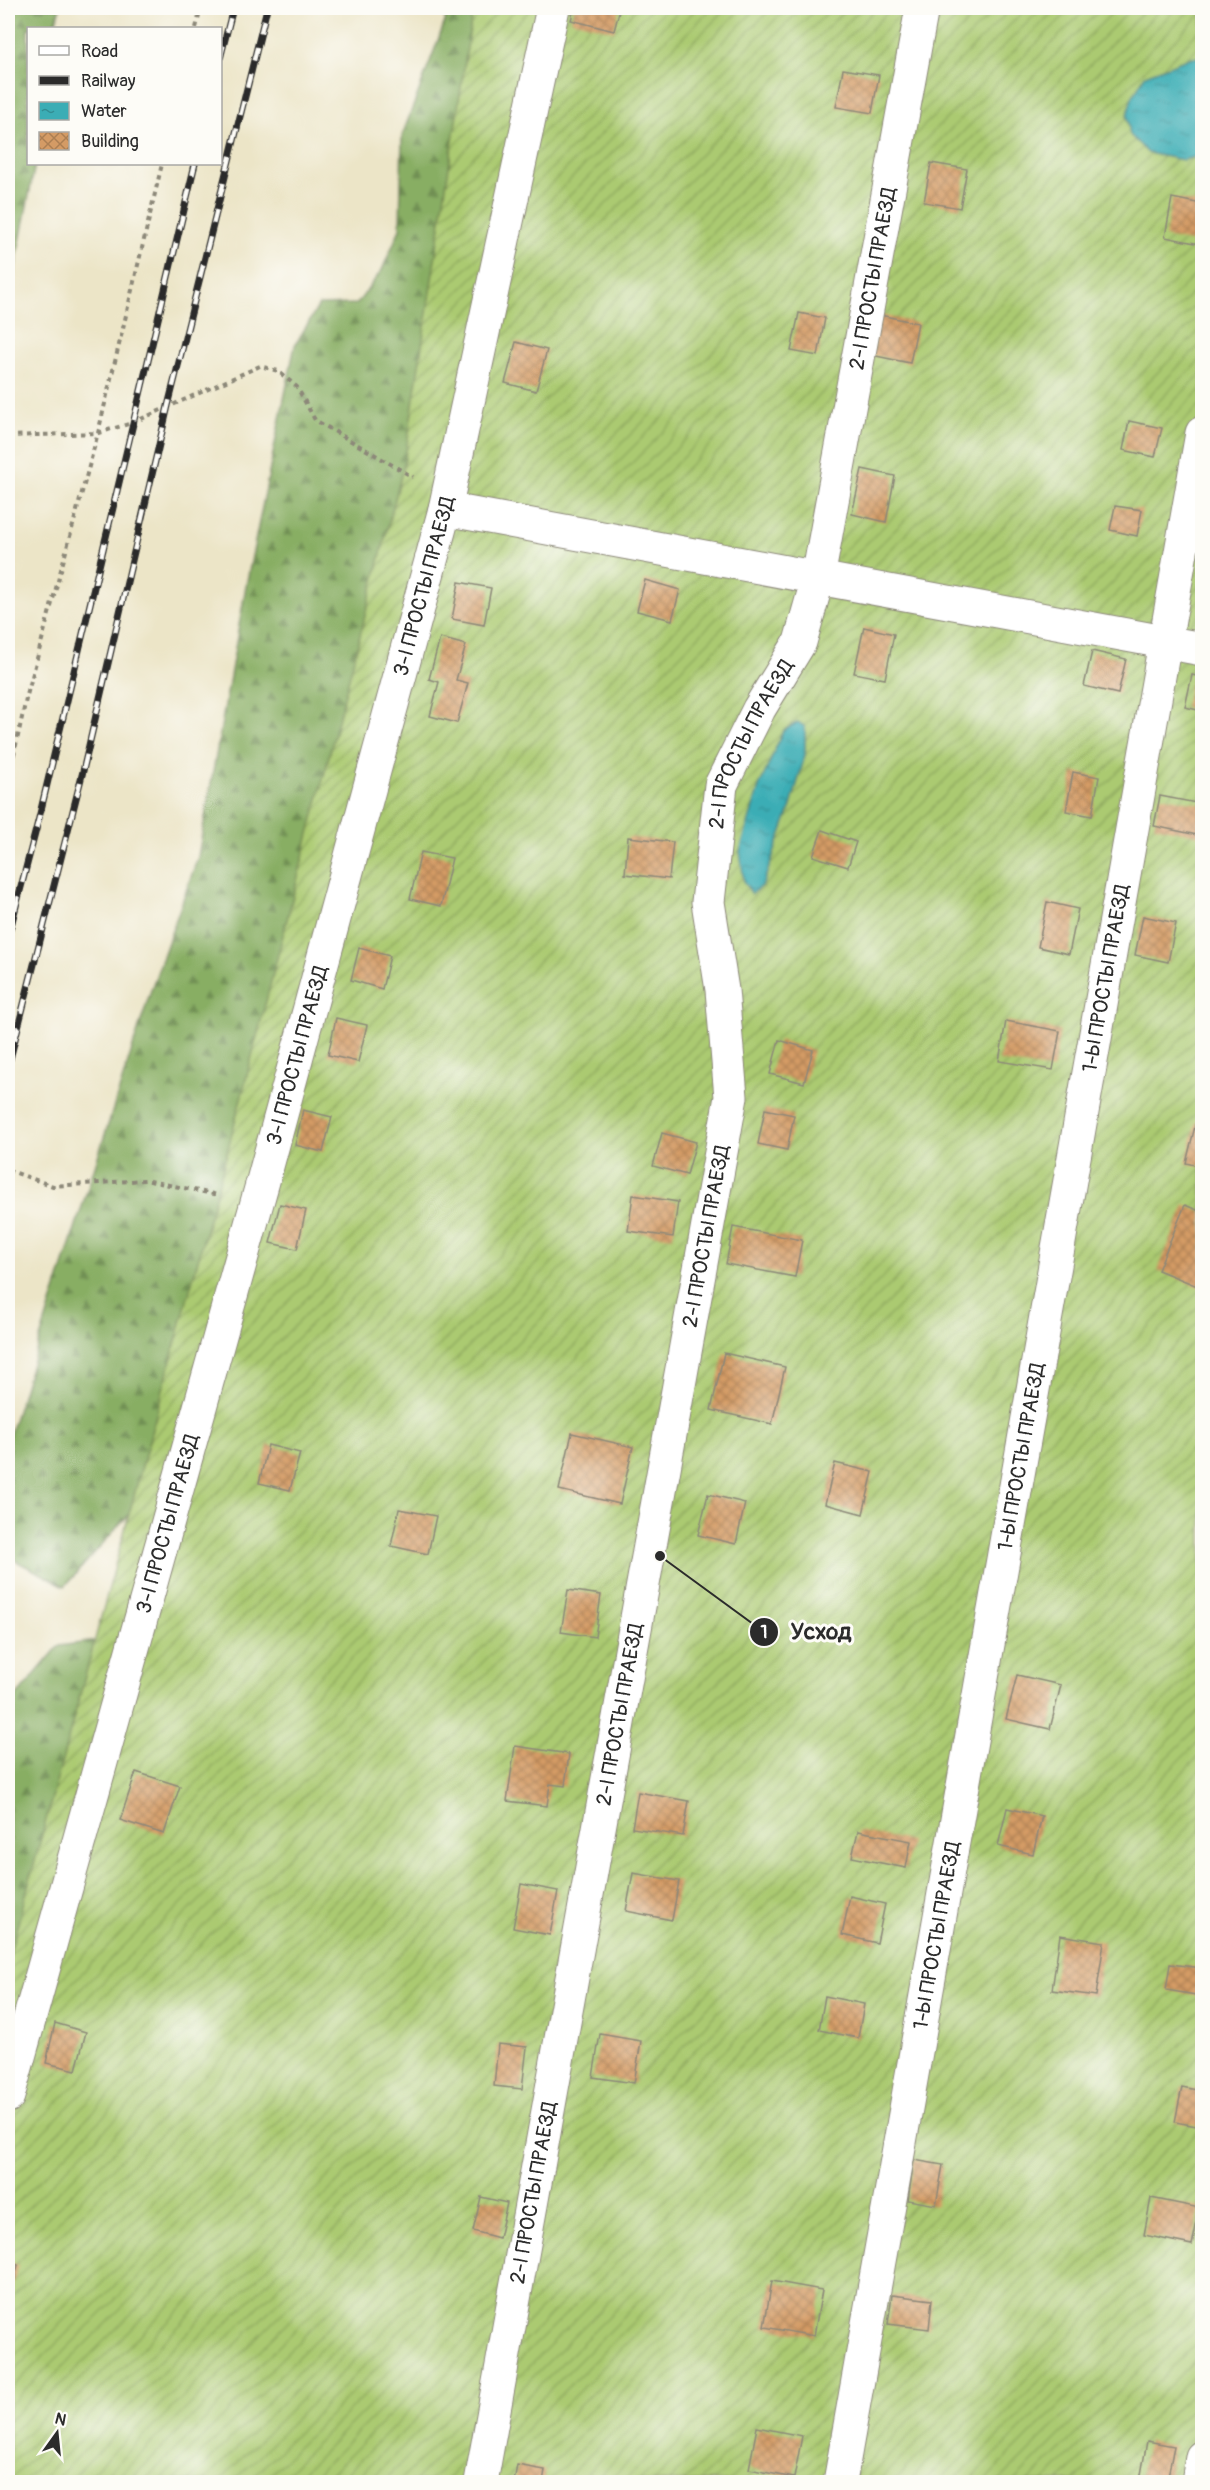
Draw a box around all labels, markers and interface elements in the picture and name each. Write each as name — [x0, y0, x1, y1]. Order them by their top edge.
legend — [27, 27, 222, 165]
text: Road — [81, 40, 118, 63]
text: Railway — [81, 70, 136, 93]
text: Water — [81, 100, 127, 123]
text: Building — [81, 130, 139, 153]
street label: 2-І ПРОСТЫ ПРАЕЗД — [843, 185, 903, 372]
street label: 3-І ПРОСТЫ ПРАЕЗД — [387, 494, 461, 679]
street label: 2-І ПРОСТЫ ПРАЕЗД — [703, 654, 800, 830]
street label: 1-Ы ПРОСТЫ ПРАЕЗД — [1076, 882, 1136, 1074]
street label: 3-І ПРОСТЫ ПРАЕЗД — [260, 962, 334, 1148]
street label: 2-І ПРОСТЫ ПРАЕЗД — [676, 1142, 736, 1329]
street label: 1-Ы ПРОСТЫ ПРАЕЗД — [991, 1360, 1051, 1553]
street label: 3-І ПРОСТЫ ПРАЕЗД — [130, 1431, 205, 1616]
callout: Усход — [749, 1612, 863, 1652]
text: Усход — [791, 1618, 852, 1646]
street label: 2-І ПРОСТЫ ПРАЕЗД — [590, 1621, 649, 1808]
text: 1 — [760, 1621, 768, 1644]
street label: 1-Ы ПРОСТЫ ПРАЕЗД — [907, 1839, 966, 2032]
street label: 2-І ПРОСТЫ ПРАЕЗД — [504, 2099, 563, 2286]
north arrow — [27, 2403, 87, 2463]
text: N — [53, 2408, 69, 2431]

